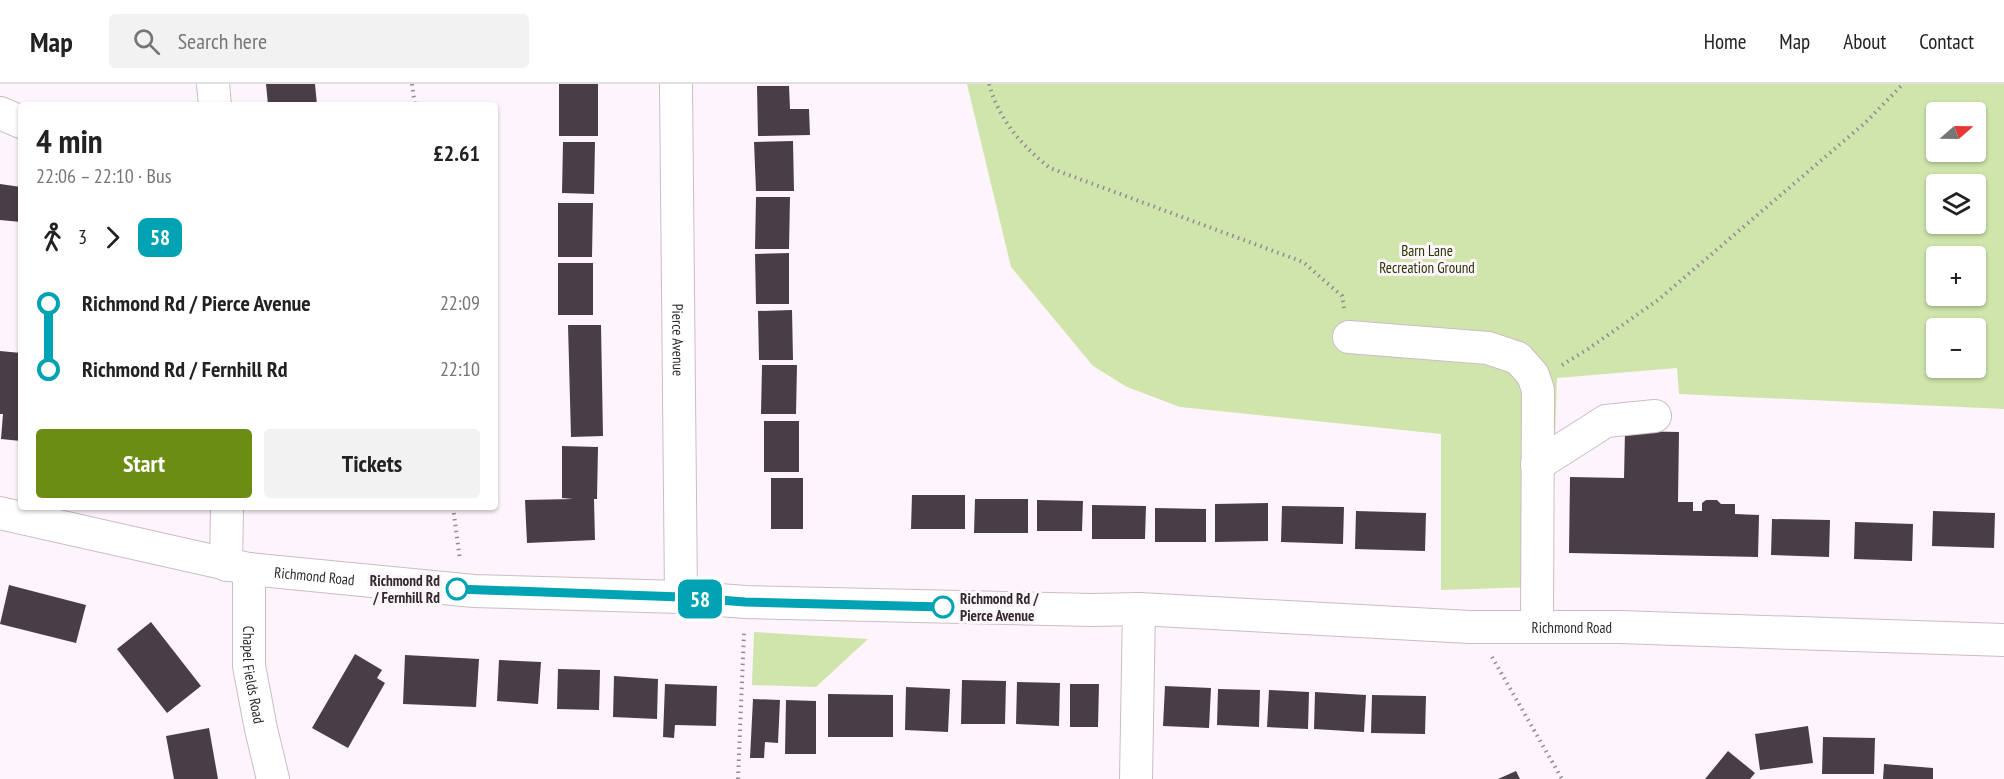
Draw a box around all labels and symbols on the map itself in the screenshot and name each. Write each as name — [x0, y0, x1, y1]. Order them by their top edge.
north arrow — [1926, 102, 1986, 162]
park label: Barn Lane Recreation Ground — [1379, 241, 1475, 277]
street label: Pierce Avenue — [669, 304, 688, 376]
street label: Richmond Road — [273, 562, 355, 589]
place label: Richmond Rd / Fernhill Rd — [370, 571, 440, 607]
marker: Richmond Rd / Fernhill Rd — [446, 578, 468, 600]
line badge: 58 — [673, 580, 727, 618]
place label: Richmond Rd / Pierce Avenue — [960, 589, 1039, 625]
marker: Richmond Rd / Pierce Avenue — [932, 596, 954, 618]
street label: Richmond Road — [1532, 618, 1612, 637]
street label: Chapel Fields Road — [239, 626, 269, 725]

